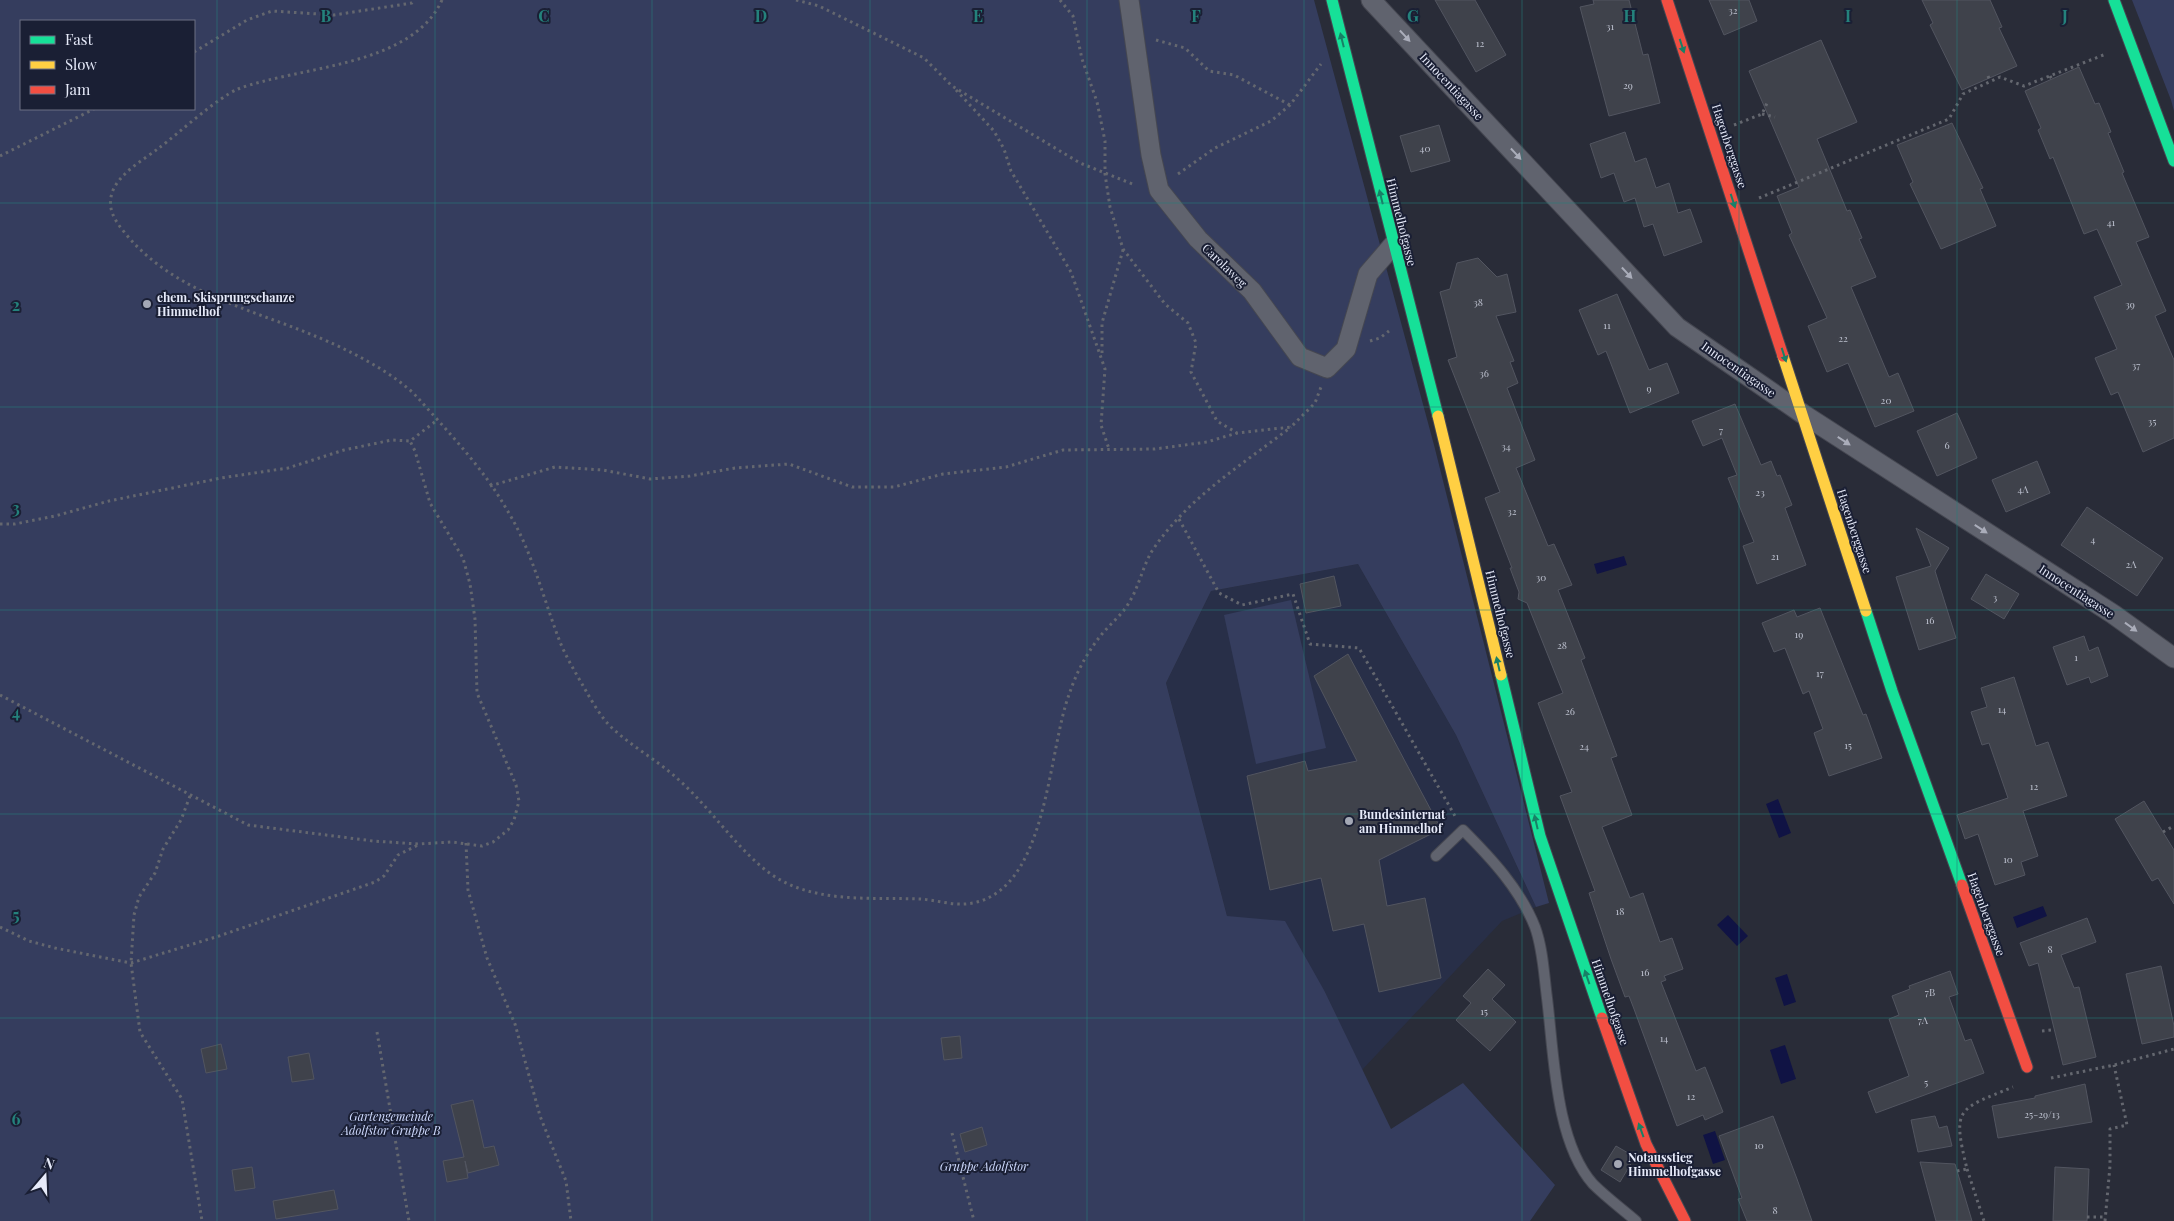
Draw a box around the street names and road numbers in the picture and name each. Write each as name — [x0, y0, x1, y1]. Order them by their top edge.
street label: Innocentiagasse — [1417, 49, 1487, 123]
street label: Hagenberggasse — [1709, 102, 1751, 190]
street label: Himmelhofgasse — [1383, 176, 1421, 268]
street label: Carolaweg — [1199, 240, 1251, 291]
street label: Innocentiagasse — [1699, 338, 1779, 400]
street label: Hagenberggasse — [1834, 487, 1876, 575]
street label: Innocentiagasse — [2036, 561, 2118, 621]
street label: Himmelhofgasse — [1482, 568, 1520, 660]
street label: Hagenberggasse — [1964, 870, 2010, 958]
street label: Himmelhofgasse — [1589, 957, 1633, 1047]

